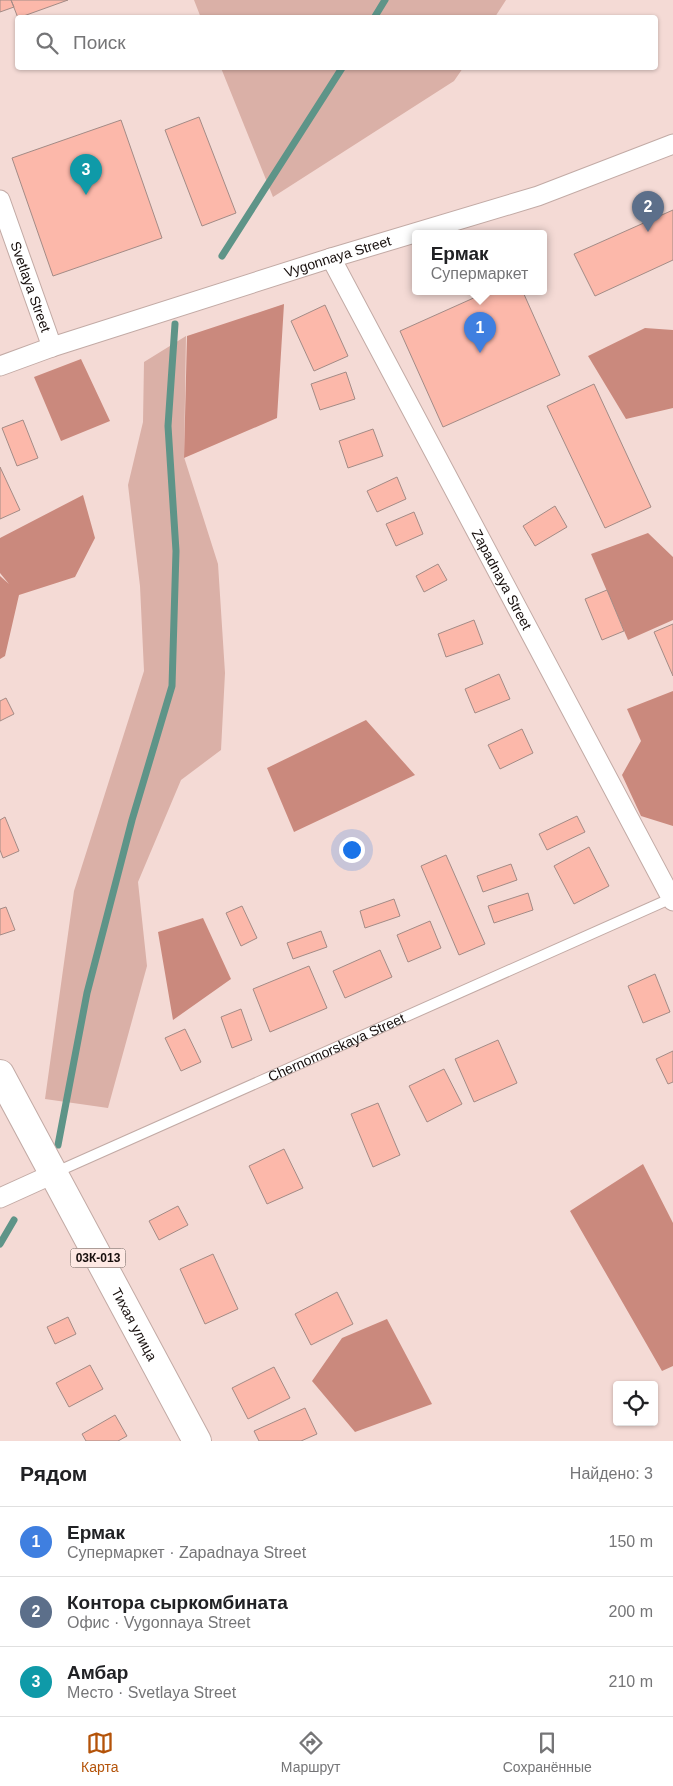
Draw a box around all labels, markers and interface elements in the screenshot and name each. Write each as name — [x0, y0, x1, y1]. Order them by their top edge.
search box — [15, 15, 658, 70]
icon: search — [33, 29, 61, 57]
text: Поиск — [73, 32, 126, 53]
pin: 3 — [70, 154, 102, 195]
pin: 2 — [632, 191, 664, 232]
popup — [412, 230, 547, 295]
street label: Vygonnaya Street — [282, 232, 393, 280]
street label: Svetlaya Street — [7, 239, 54, 334]
text: Ермак — [431, 243, 489, 264]
text: Супермаркет — [431, 265, 528, 282]
pin: 1 — [464, 312, 496, 353]
street label: Zapadnaya Street — [469, 526, 535, 632]
your location — [339, 837, 365, 863]
street label: Chernomorskaya Street — [265, 1010, 407, 1085]
road number: 03К-013 — [70, 1248, 126, 1268]
street label: Тихая улица — [108, 1285, 160, 1364]
map controls — [613, 1381, 658, 1426]
button: locate — [613, 1381, 658, 1426]
text: Рядом — [20, 1462, 87, 1485]
text: Найдено: 3 — [570, 1465, 653, 1482]
text: Ермак — [67, 1522, 125, 1543]
text: 1 — [32, 1533, 40, 1550]
text: 150 m — [609, 1533, 653, 1550]
text: Супермаркет · Zapadnaya Street — [67, 1544, 306, 1561]
text: Контора сыркомбината — [67, 1592, 288, 1613]
text: 2 — [32, 1603, 40, 1620]
text: 200 m — [609, 1603, 653, 1620]
text: Офис · Vygonnaya Street — [67, 1614, 250, 1631]
text: Амбар — [67, 1662, 128, 1683]
text: 3 — [32, 1673, 40, 1690]
text: 210 m — [609, 1673, 653, 1690]
text: Место · Svetlaya Street — [67, 1684, 236, 1701]
tab: Карта — [81, 1729, 119, 1775]
tab: Маршрут — [281, 1729, 340, 1775]
tab: Сохранённые — [503, 1729, 592, 1775]

